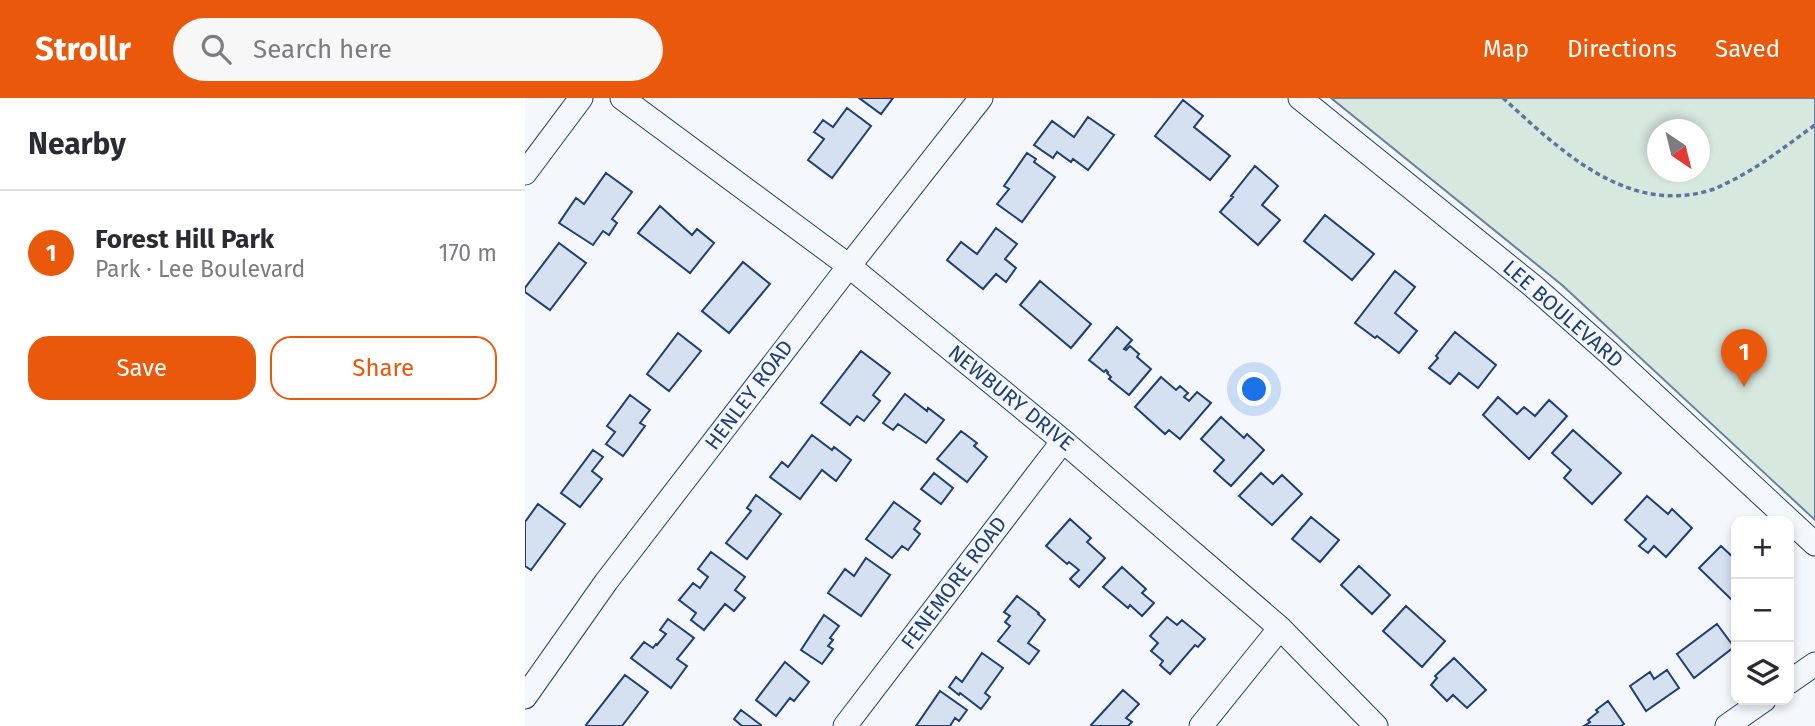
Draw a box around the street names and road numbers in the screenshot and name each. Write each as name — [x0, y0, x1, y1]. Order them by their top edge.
street label: LEE BOULEVARD — [1497, 255, 1629, 373]
street label: HENLEY ROAD — [699, 335, 799, 455]
street label: NEWBURY DRIVE — [943, 339, 1079, 457]
street label: FENEMORE ROAD — [896, 511, 1012, 655]

